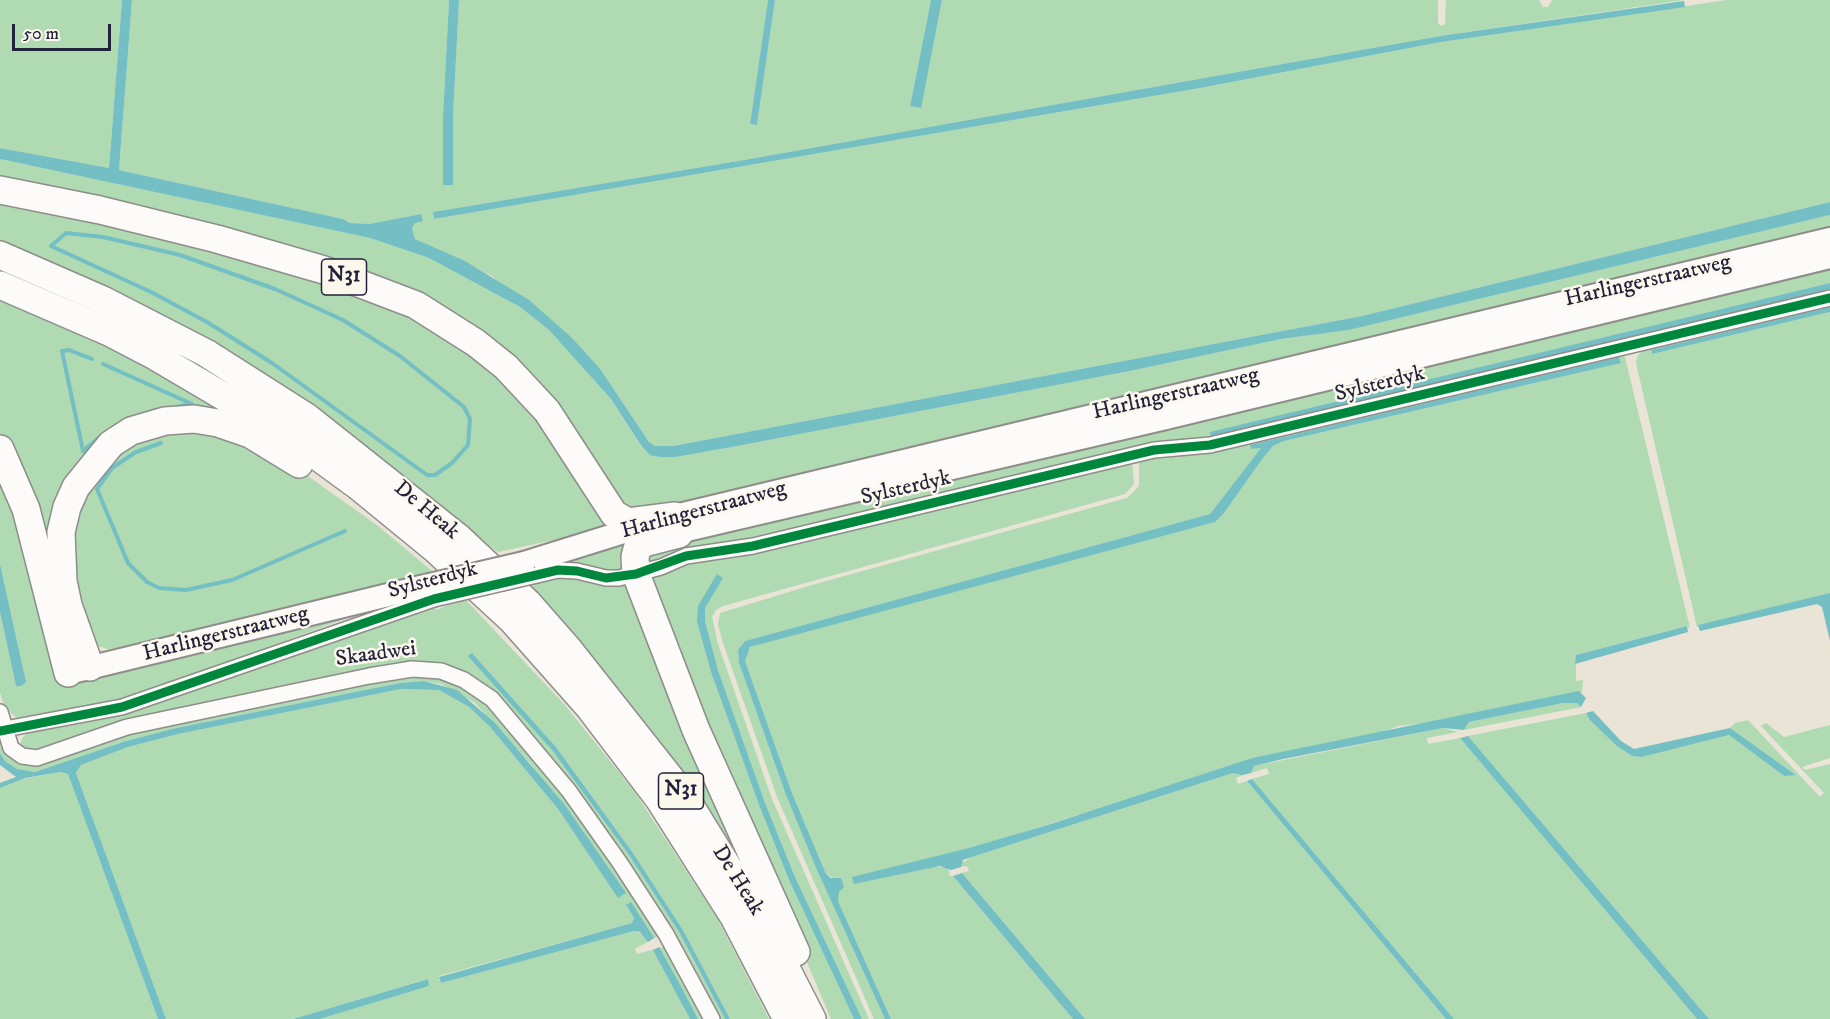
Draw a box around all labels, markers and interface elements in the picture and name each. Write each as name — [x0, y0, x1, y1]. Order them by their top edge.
scale bar — [15, 12, 114, 50]
text: 50 m — [23, 23, 59, 45]
street label: Harlingerstraatweg — [1562, 250, 1734, 314]
road number: N31 — [322, 259, 366, 295]
street label: Sylsterdyk — [1332, 361, 1428, 409]
street label: Harlingerstraatweg — [1090, 363, 1262, 427]
street label: Sylsterdyk — [858, 466, 954, 512]
street label: De Heak — [388, 476, 464, 546]
street label: Harlingerstraatweg — [619, 476, 789, 546]
street label: Sylsterdyk — [385, 556, 481, 606]
street label: Harlingerstraatweg — [140, 602, 312, 668]
street label: Skaadwei — [334, 636, 418, 674]
road number: N31 — [658, 773, 704, 809]
street label: De Heak — [705, 841, 769, 921]

